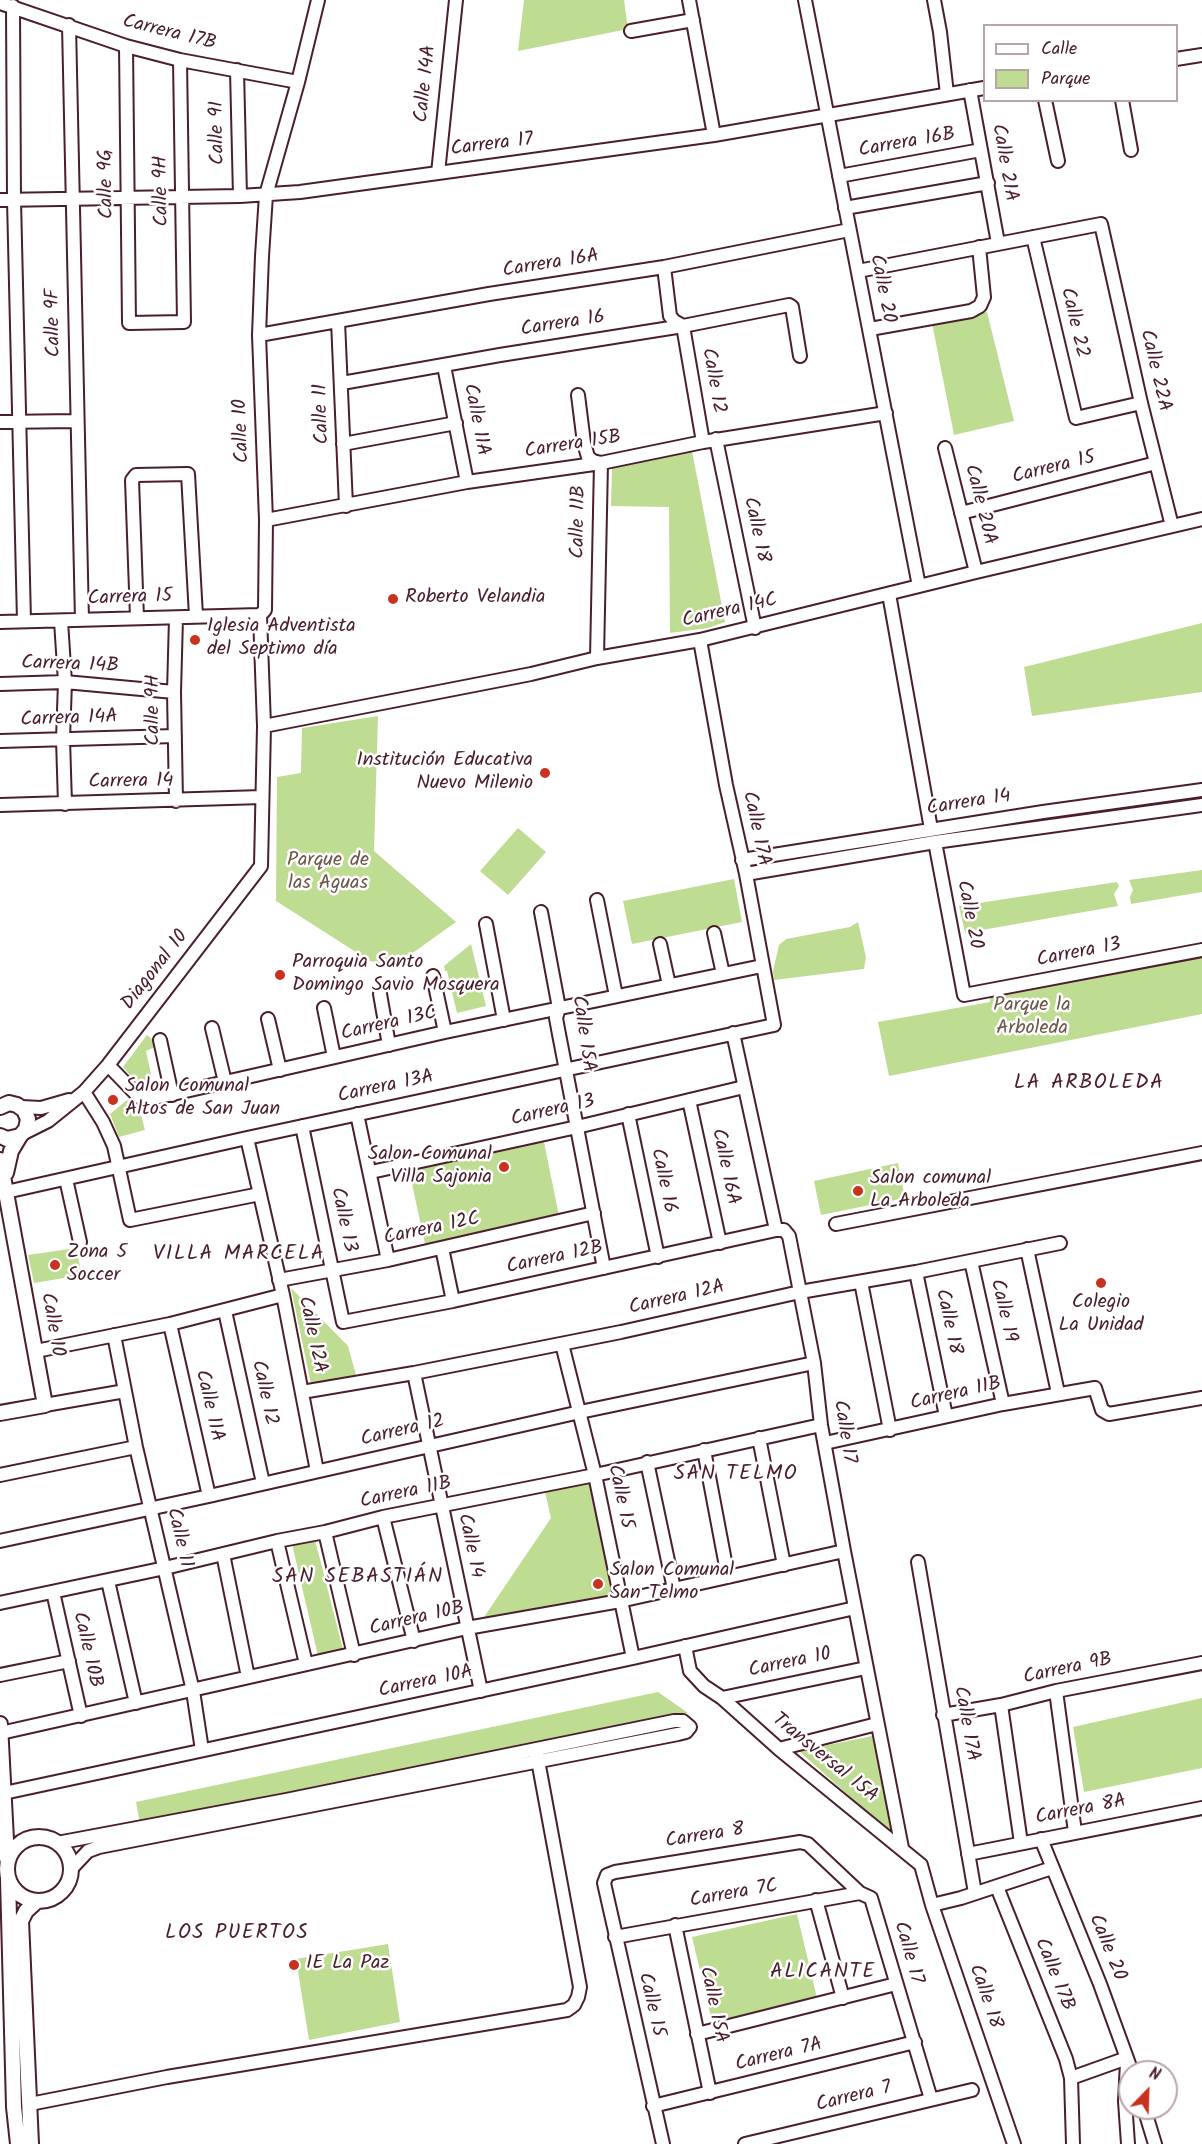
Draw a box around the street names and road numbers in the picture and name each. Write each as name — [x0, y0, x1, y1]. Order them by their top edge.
street label: Carrera 17B — [120, 11, 218, 57]
street label: Calle 14A — [411, 44, 443, 124]
street label: Calle 9I — [206, 101, 232, 165]
street label: Calle 21A — [984, 122, 1022, 204]
street label: Carrera 16B — [857, 124, 957, 164]
street label: Carrera 17 — [449, 129, 535, 163]
street label: Calle 9G — [95, 149, 121, 219]
street label: Calle 9H — [150, 155, 176, 227]
street label: Carrera 16A — [501, 246, 601, 284]
street label: Calle 20 — [863, 252, 899, 326]
street label: Calle 22 — [1053, 286, 1093, 360]
street label: Calle 9F — [42, 289, 68, 357]
street label: Carrera 16 — [519, 306, 607, 344]
street label: Calle 22A — [1133, 328, 1175, 414]
street label: Calle 12 — [694, 346, 730, 416]
street label: Calle 11A — [456, 382, 494, 458]
street label: Calle 11 — [310, 383, 336, 445]
street label: Calle 10 — [230, 398, 256, 464]
street label: Carrera 15B — [523, 427, 623, 465]
street label: Carrera 15 — [1010, 447, 1098, 491]
street label: Calle 20A — [957, 462, 1001, 548]
street label: Calle 11B — [567, 485, 593, 559]
street label: Calle 18 — [736, 495, 774, 565]
street label: Carrera 15 — [87, 586, 173, 612]
street label: Carrera 14C — [680, 589, 780, 635]
street label: Carrera 14B — [21, 652, 119, 680]
street label: Calle 9H — [143, 674, 167, 746]
street label: Carrera 14A — [20, 706, 118, 734]
street label: Carrera 14 — [88, 770, 174, 796]
street label: Carrera 14 — [925, 786, 1013, 822]
street label: Calle 17A — [735, 789, 775, 869]
street label: Calle 20 — [950, 878, 986, 952]
street label: Diagonal 10 — [117, 926, 195, 1016]
street label: Carrera 13 — [1035, 934, 1123, 974]
street label: Calle 15A — [565, 994, 599, 1074]
street label: Carrera 13C — [339, 1002, 439, 1048]
street label: Carrera 13A — [336, 1066, 436, 1110]
street label: Carrera 13 — [509, 1091, 597, 1133]
street label: Calle 16A — [704, 1126, 744, 1208]
street label: Calle 16 — [643, 1146, 681, 1216]
street label: Calle 13 — [323, 1185, 361, 1255]
street label: Carrera 12C — [382, 1208, 482, 1252]
street label: Carrera 12B — [504, 1237, 606, 1281]
street label: Carrera 12A — [627, 1276, 727, 1322]
street label: Calle 19 — [983, 1277, 1021, 1345]
street label: Calle 18 — [928, 1287, 966, 1357]
street label: Calle 10 — [34, 1291, 68, 1359]
street label: Calle 12A — [291, 1294, 331, 1376]
street label: Calle 12 — [244, 1358, 282, 1428]
street label: Calle 11A — [188, 1368, 228, 1444]
street label: Carrera 11B — [908, 1373, 1004, 1417]
street label: Calle 17 — [826, 1399, 860, 1465]
street label: Carrera 12 — [359, 1411, 447, 1453]
street label: Calle 15 — [600, 1463, 638, 1531]
street label: Carrera 11B — [358, 1473, 454, 1515]
street label: Calle 11 — [159, 1506, 197, 1570]
street label: Calle 14 — [450, 1511, 488, 1581]
street label: Carrera 10B — [367, 1597, 467, 1643]
street label: Calle 10B — [66, 1610, 106, 1690]
street label: Carrera 10 — [746, 1644, 834, 1684]
street label: Carrera 9B — [1021, 1649, 1115, 1691]
street label: Carrera 10A — [377, 1661, 475, 1705]
street label: Calle 17A — [947, 1685, 983, 1763]
street label: Transversal 15A — [766, 1709, 882, 1809]
street label: Carrera 8A — [1034, 1790, 1128, 1832]
street label: Carrera 8 — [664, 1819, 746, 1855]
street label: Carrera 7C — [688, 1875, 780, 1915]
street label: Calle 20 — [1082, 1911, 1130, 1985]
street label: Calle 17 — [887, 1919, 927, 1987]
street label: Calle 17B — [1028, 1935, 1078, 2015]
street label: Calle 18 — [962, 1962, 1006, 2032]
street label: Calle 15A — [692, 1965, 732, 2045]
street label: Calle 15 — [631, 1971, 669, 2039]
street label: Carrera 7A — [733, 2034, 825, 2078]
street label: Carrera 7 — [814, 2077, 894, 2119]

